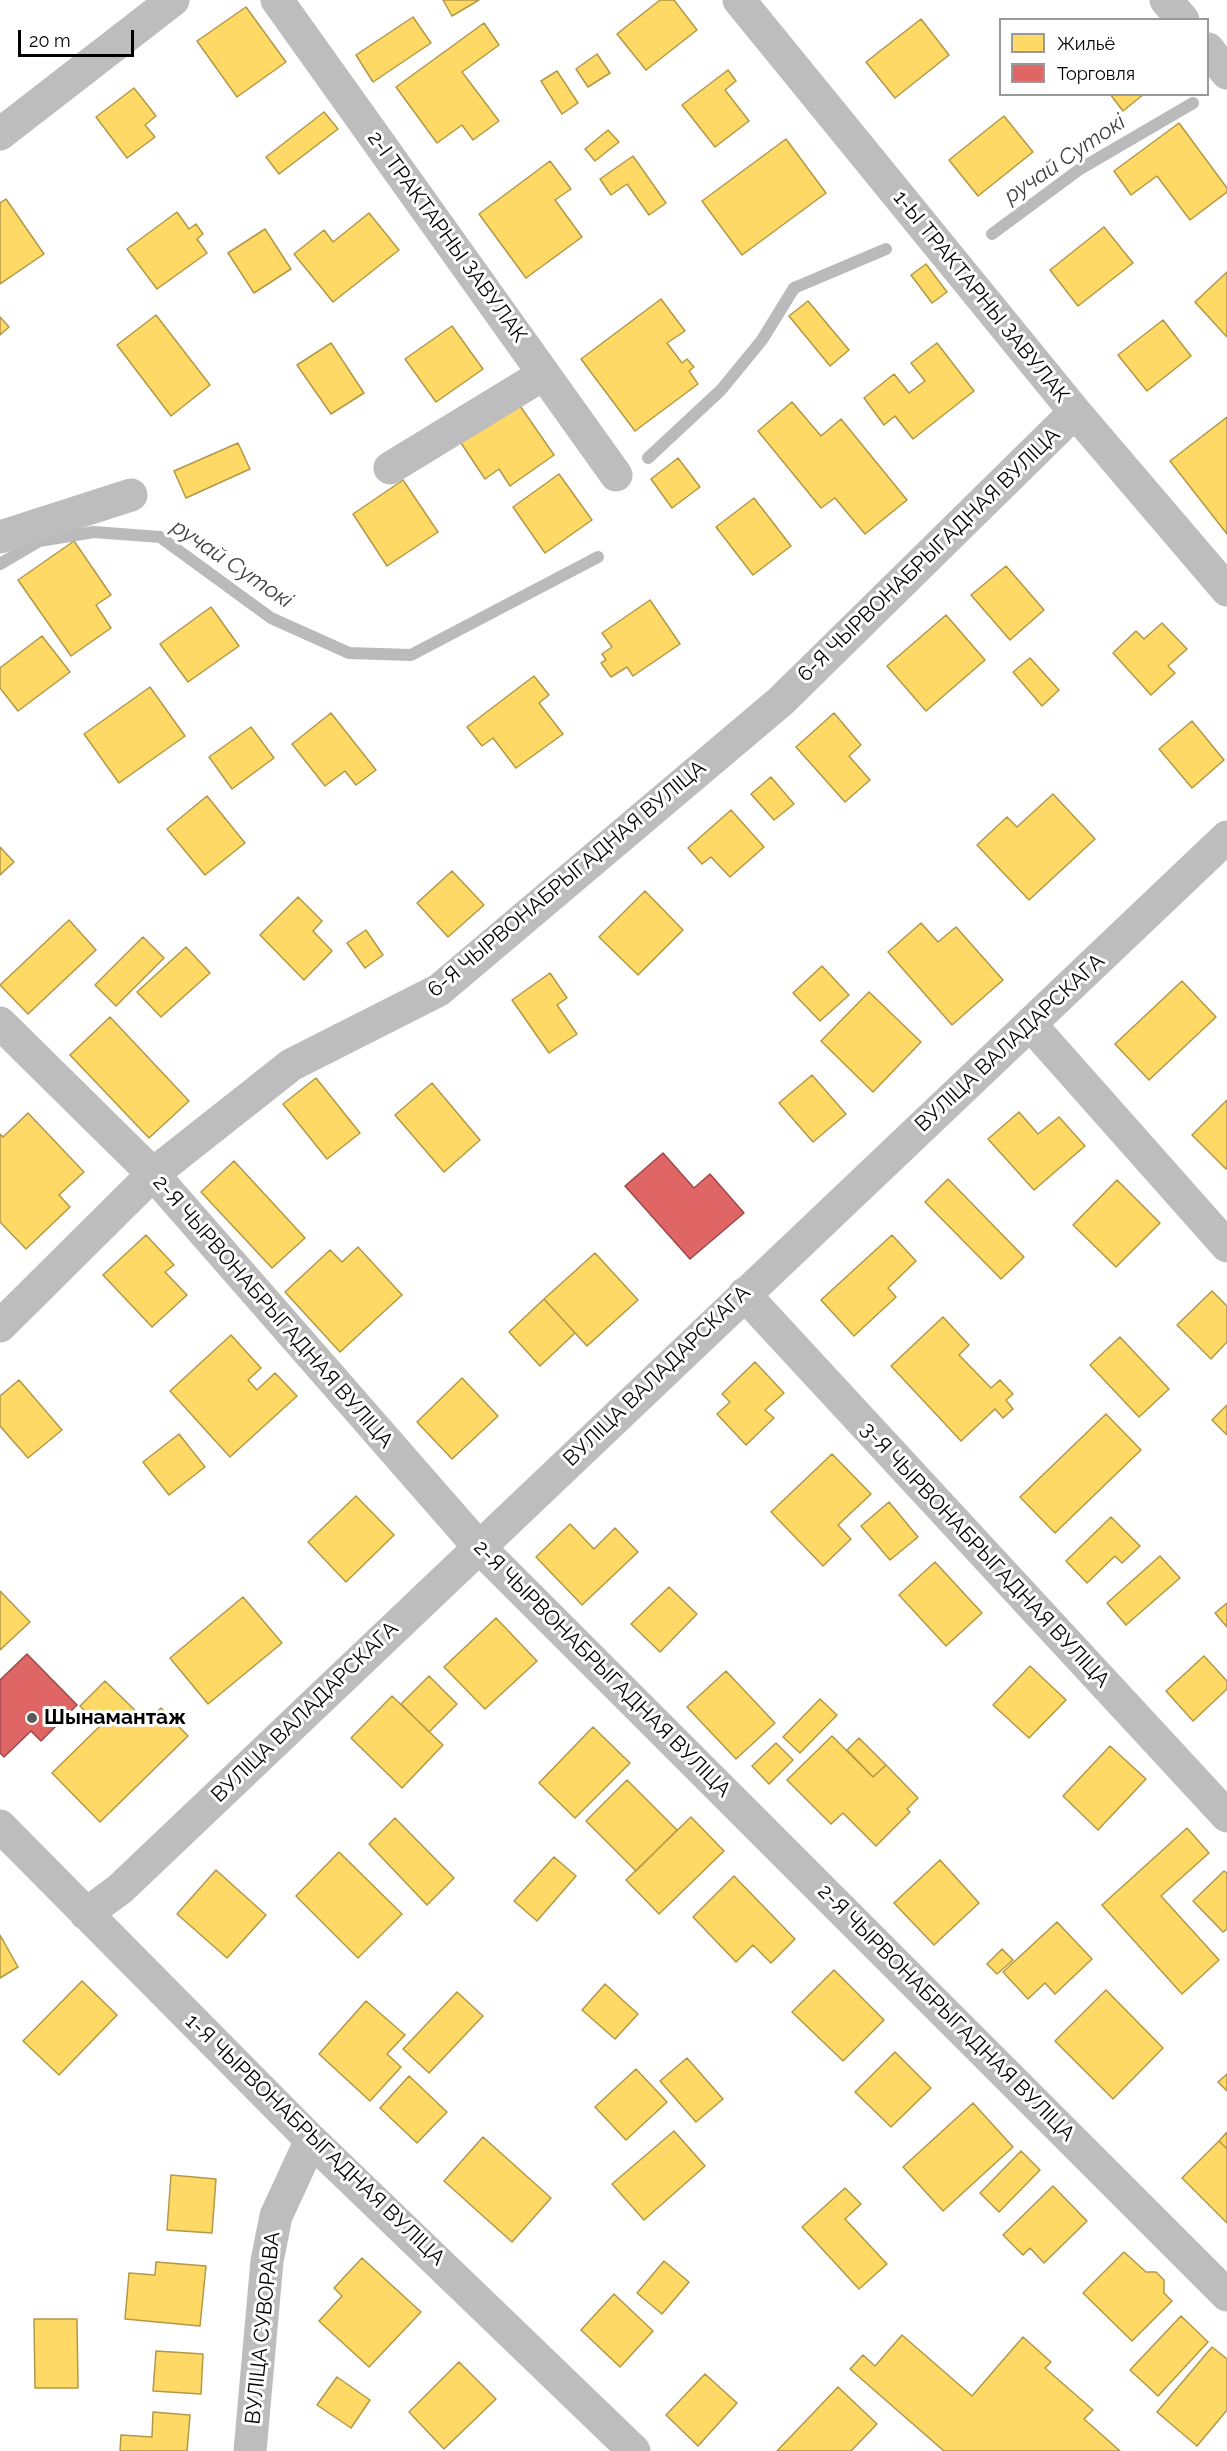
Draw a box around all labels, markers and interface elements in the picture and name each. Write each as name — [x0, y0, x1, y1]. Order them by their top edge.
scale bar — [21, 18, 136, 56]
legend — [999, 18, 1209, 96]
text: 20 m — [29, 30, 71, 51]
text: Жильё — [1057, 33, 1115, 54]
text: Торговля — [1057, 63, 1135, 84]
water label: ручай Сутокі — [999, 109, 1131, 209]
street label: 2-І ТРАКТАРНЫ ЗАВУЛАК — [362, 126, 532, 348]
street label: 1-Ы ТРАКТАРНЫ ЗАВУЛАК — [888, 186, 1074, 408]
street label: 6-Я ЧЫРВОНАБРЫГАДНАЯ ВУЛІЦА — [793, 423, 1065, 687]
water label: ручай Сутокі — [166, 514, 298, 614]
street label: 6-Я ЧЫРВОНАБРЫГАДНАЯ ВУЛІЦА — [423, 755, 711, 1003]
street label: ВУЛІЦА ВАЛАДАРСКАГА — [910, 949, 1110, 1137]
street label: 2-Я ЧЫРВОНАБРЫГАДНАЯ ВУЛІЦА — [148, 1170, 398, 1454]
street label: ВУЛІЦА ВАЛАДАРСКАГА — [558, 1280, 756, 1472]
street label: 3-Я ЧЫРВОНАБРЫГАДНАЯ ВУЛІЦА — [855, 1417, 1115, 1693]
street label: 2-Я ЧЫРВОНАБРЫГАДНАЯ ВУЛІЦА — [468, 1535, 736, 1803]
street label: ВУЛІЦА ВАЛАДАРСКАГА — [206, 1616, 404, 1808]
place label: Шынамантаж — [44, 1705, 186, 1731]
marker: Шынамантаж — [25, 1711, 39, 1725]
street label: 2-Я ЧЫРВОНАБРЫГАДНАЯ ВУЛІЦА — [812, 1879, 1080, 2147]
street label: 1-Я ЧЫРВОНАБРЫГАДНАЯ ВУЛІЦА — [180, 2009, 450, 2271]
street label: ВУЛІЦА СУВОРАВА — [240, 2230, 286, 2426]

